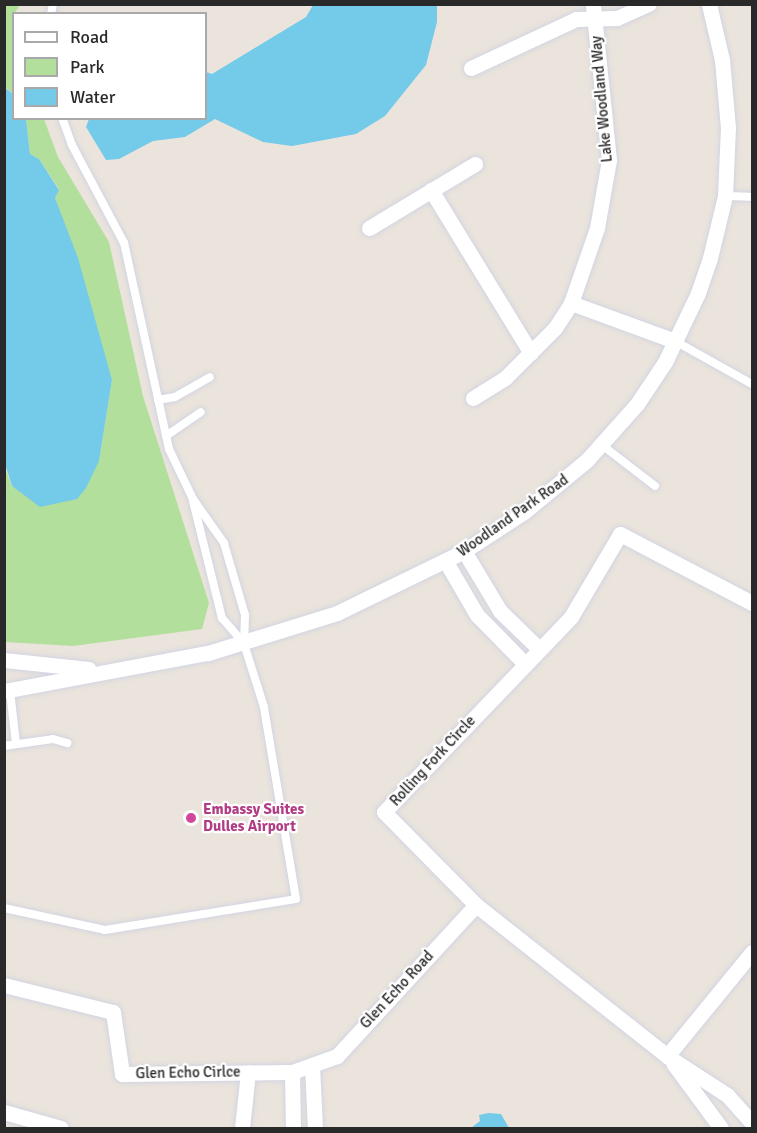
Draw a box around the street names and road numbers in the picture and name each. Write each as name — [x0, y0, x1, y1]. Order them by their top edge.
street label: Lake Woodland Way — [587, 35, 617, 163]
street label: Woodland Park Road — [454, 471, 572, 561]
street label: Rolling Fork Circle — [386, 712, 480, 810]
street label: Glen Echo Road — [356, 947, 438, 1033]
street label: Glen Echo Cirlce — [135, 1063, 241, 1083]

